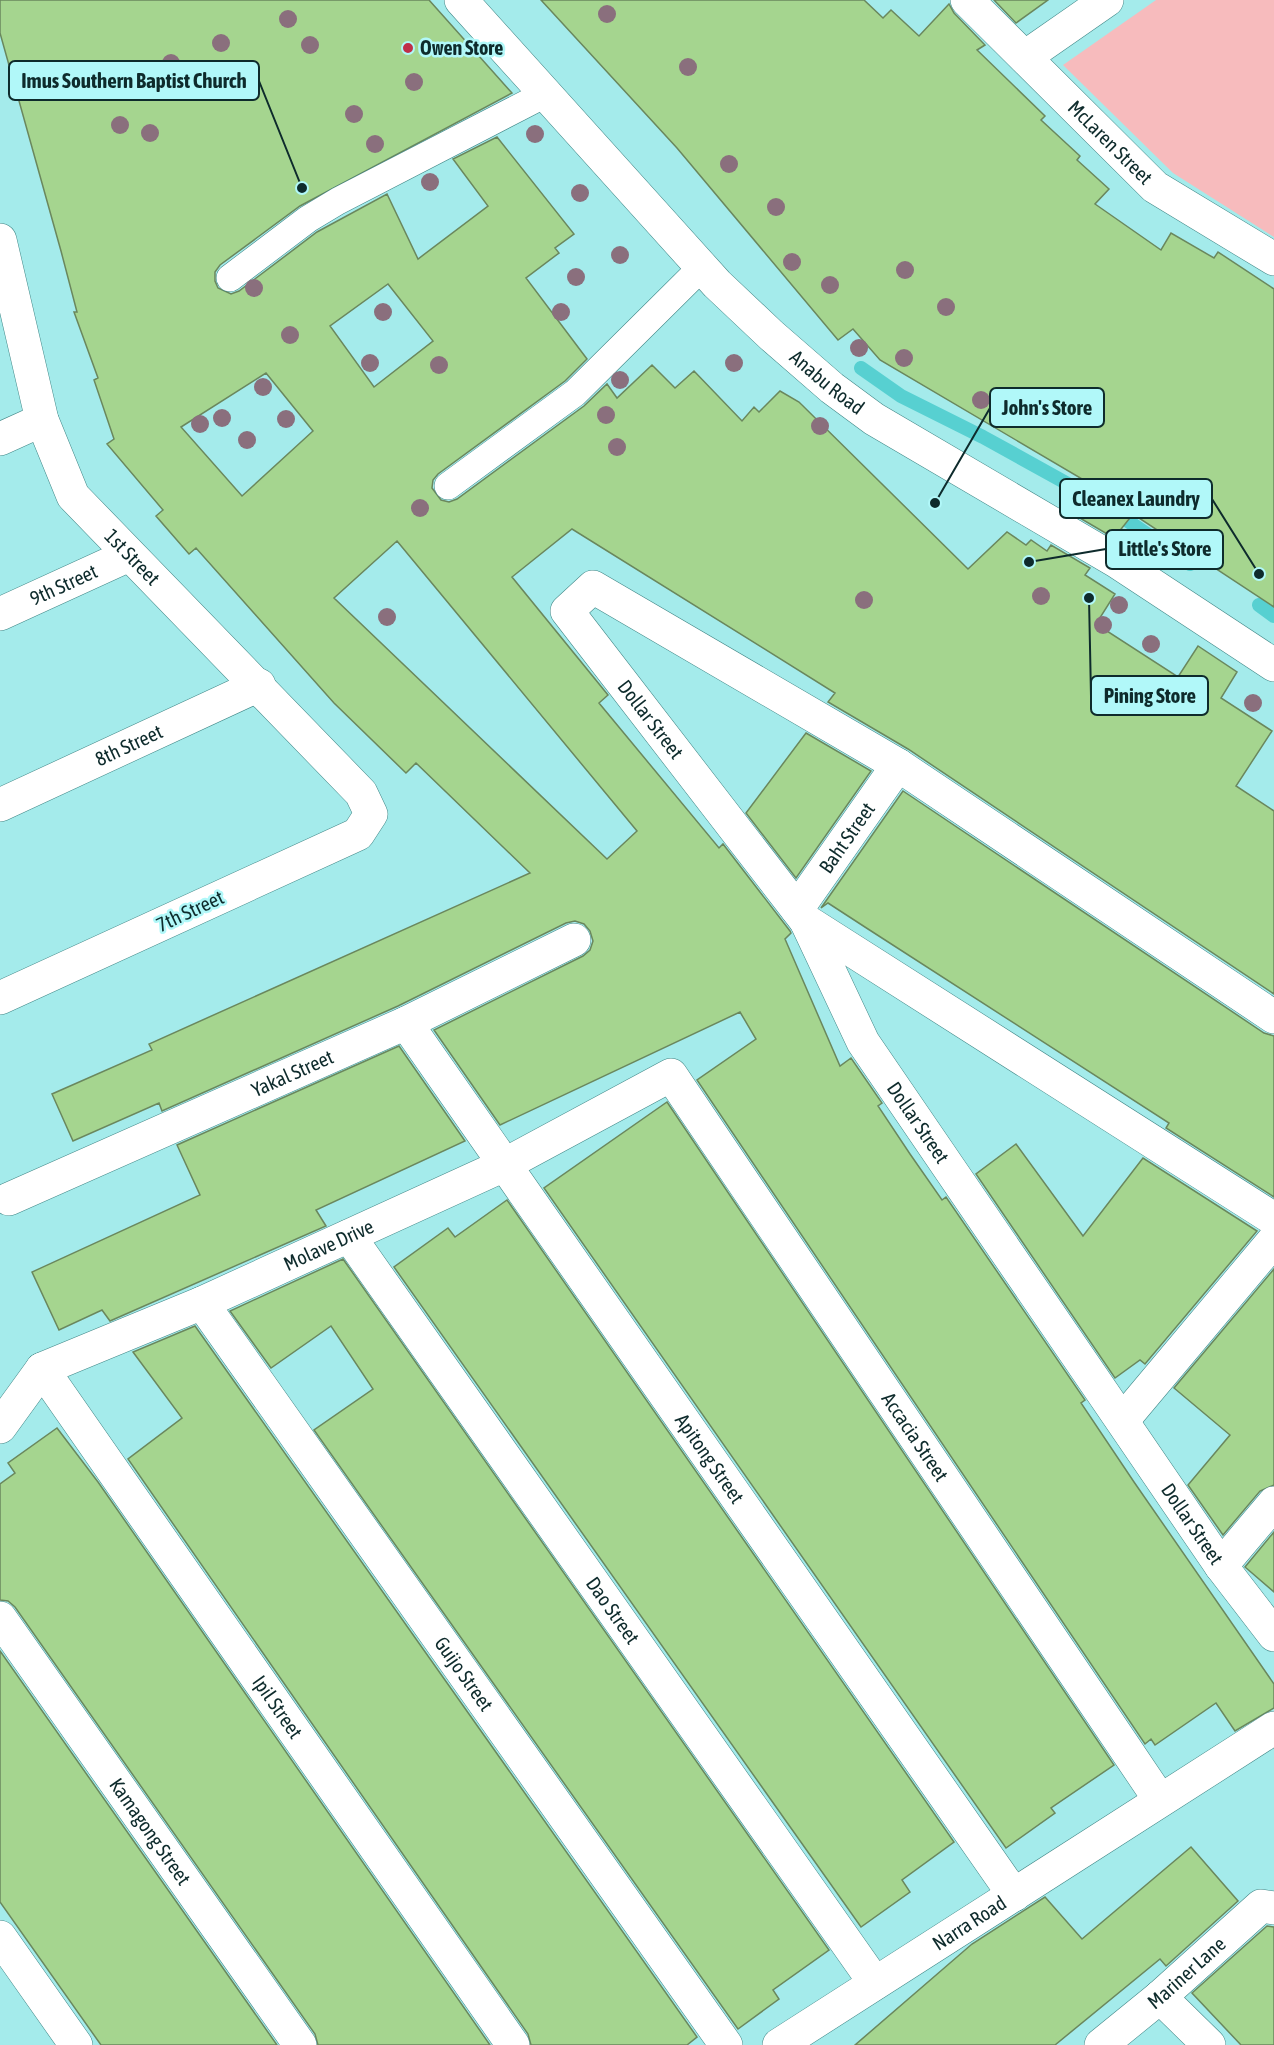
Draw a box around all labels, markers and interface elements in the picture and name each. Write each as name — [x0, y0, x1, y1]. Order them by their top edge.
place label: Owen Store — [420, 36, 503, 59]
marker: Owen Store — [401, 41, 415, 55]
callout: Imus Southern Baptist Church — [9, 61, 259, 100]
text: Imus Southern Baptist Church — [21, 68, 247, 92]
street label: McLaren Street — [1064, 95, 1158, 189]
street label: Anabu Road — [786, 345, 869, 419]
callout: John's Store — [990, 388, 1104, 427]
text: John's Store — [1001, 395, 1092, 419]
callout: Cleanex Laundry — [1060, 479, 1212, 518]
text: Cleanex Laundry — [1072, 486, 1200, 510]
street label: 1st Street — [100, 524, 165, 590]
callout: Little's Store — [1106, 530, 1223, 569]
text: Little's Store — [1118, 536, 1212, 560]
street label: 9th Street — [26, 559, 101, 610]
street label: Dollar Street — [613, 675, 689, 763]
callout: Pining Store — [1091, 676, 1208, 715]
text: Pining Store — [1104, 683, 1196, 707]
street label: 8th Street — [91, 719, 166, 770]
street label: Baht Street — [814, 798, 879, 877]
street label: 7th Street — [153, 885, 227, 936]
street label: Yakal Street — [248, 1045, 337, 1101]
street label: Dollar Street — [883, 1077, 954, 1167]
street label: Molave Drive — [280, 1214, 377, 1275]
street label: Accacia Street — [877, 1388, 954, 1486]
street label: Apitong Street — [671, 1409, 749, 1508]
street label: Dollar Street — [1157, 1479, 1229, 1569]
street label: Dao Street — [582, 1572, 645, 1648]
street label: Guijo Street — [430, 1632, 499, 1715]
street label: Ipil Street — [248, 1671, 308, 1743]
street label: Kamagong Street — [105, 1774, 196, 1889]
street label: Narra Road — [928, 1891, 1010, 1955]
street label: Mariner Lane — [1143, 1932, 1230, 2013]

